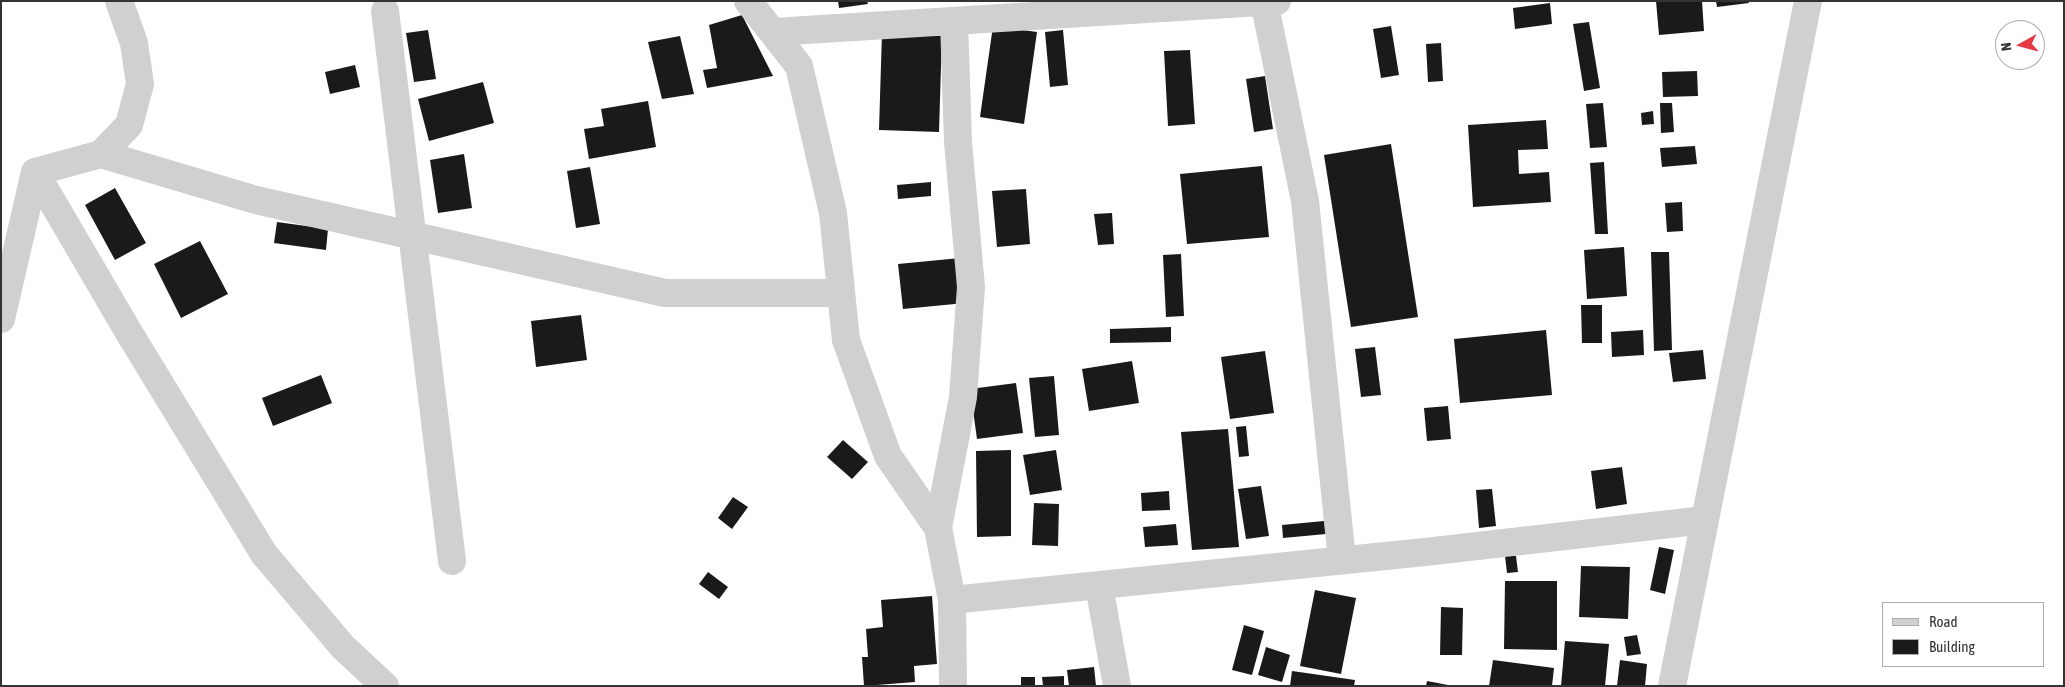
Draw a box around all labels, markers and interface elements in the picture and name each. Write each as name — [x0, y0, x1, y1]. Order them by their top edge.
north arrow — [1995, 20, 2045, 70]
text: N — [1998, 42, 2015, 52]
legend — [1882, 602, 2045, 667]
text: Road — [1929, 613, 1958, 630]
text: Building — [1929, 638, 1975, 655]

